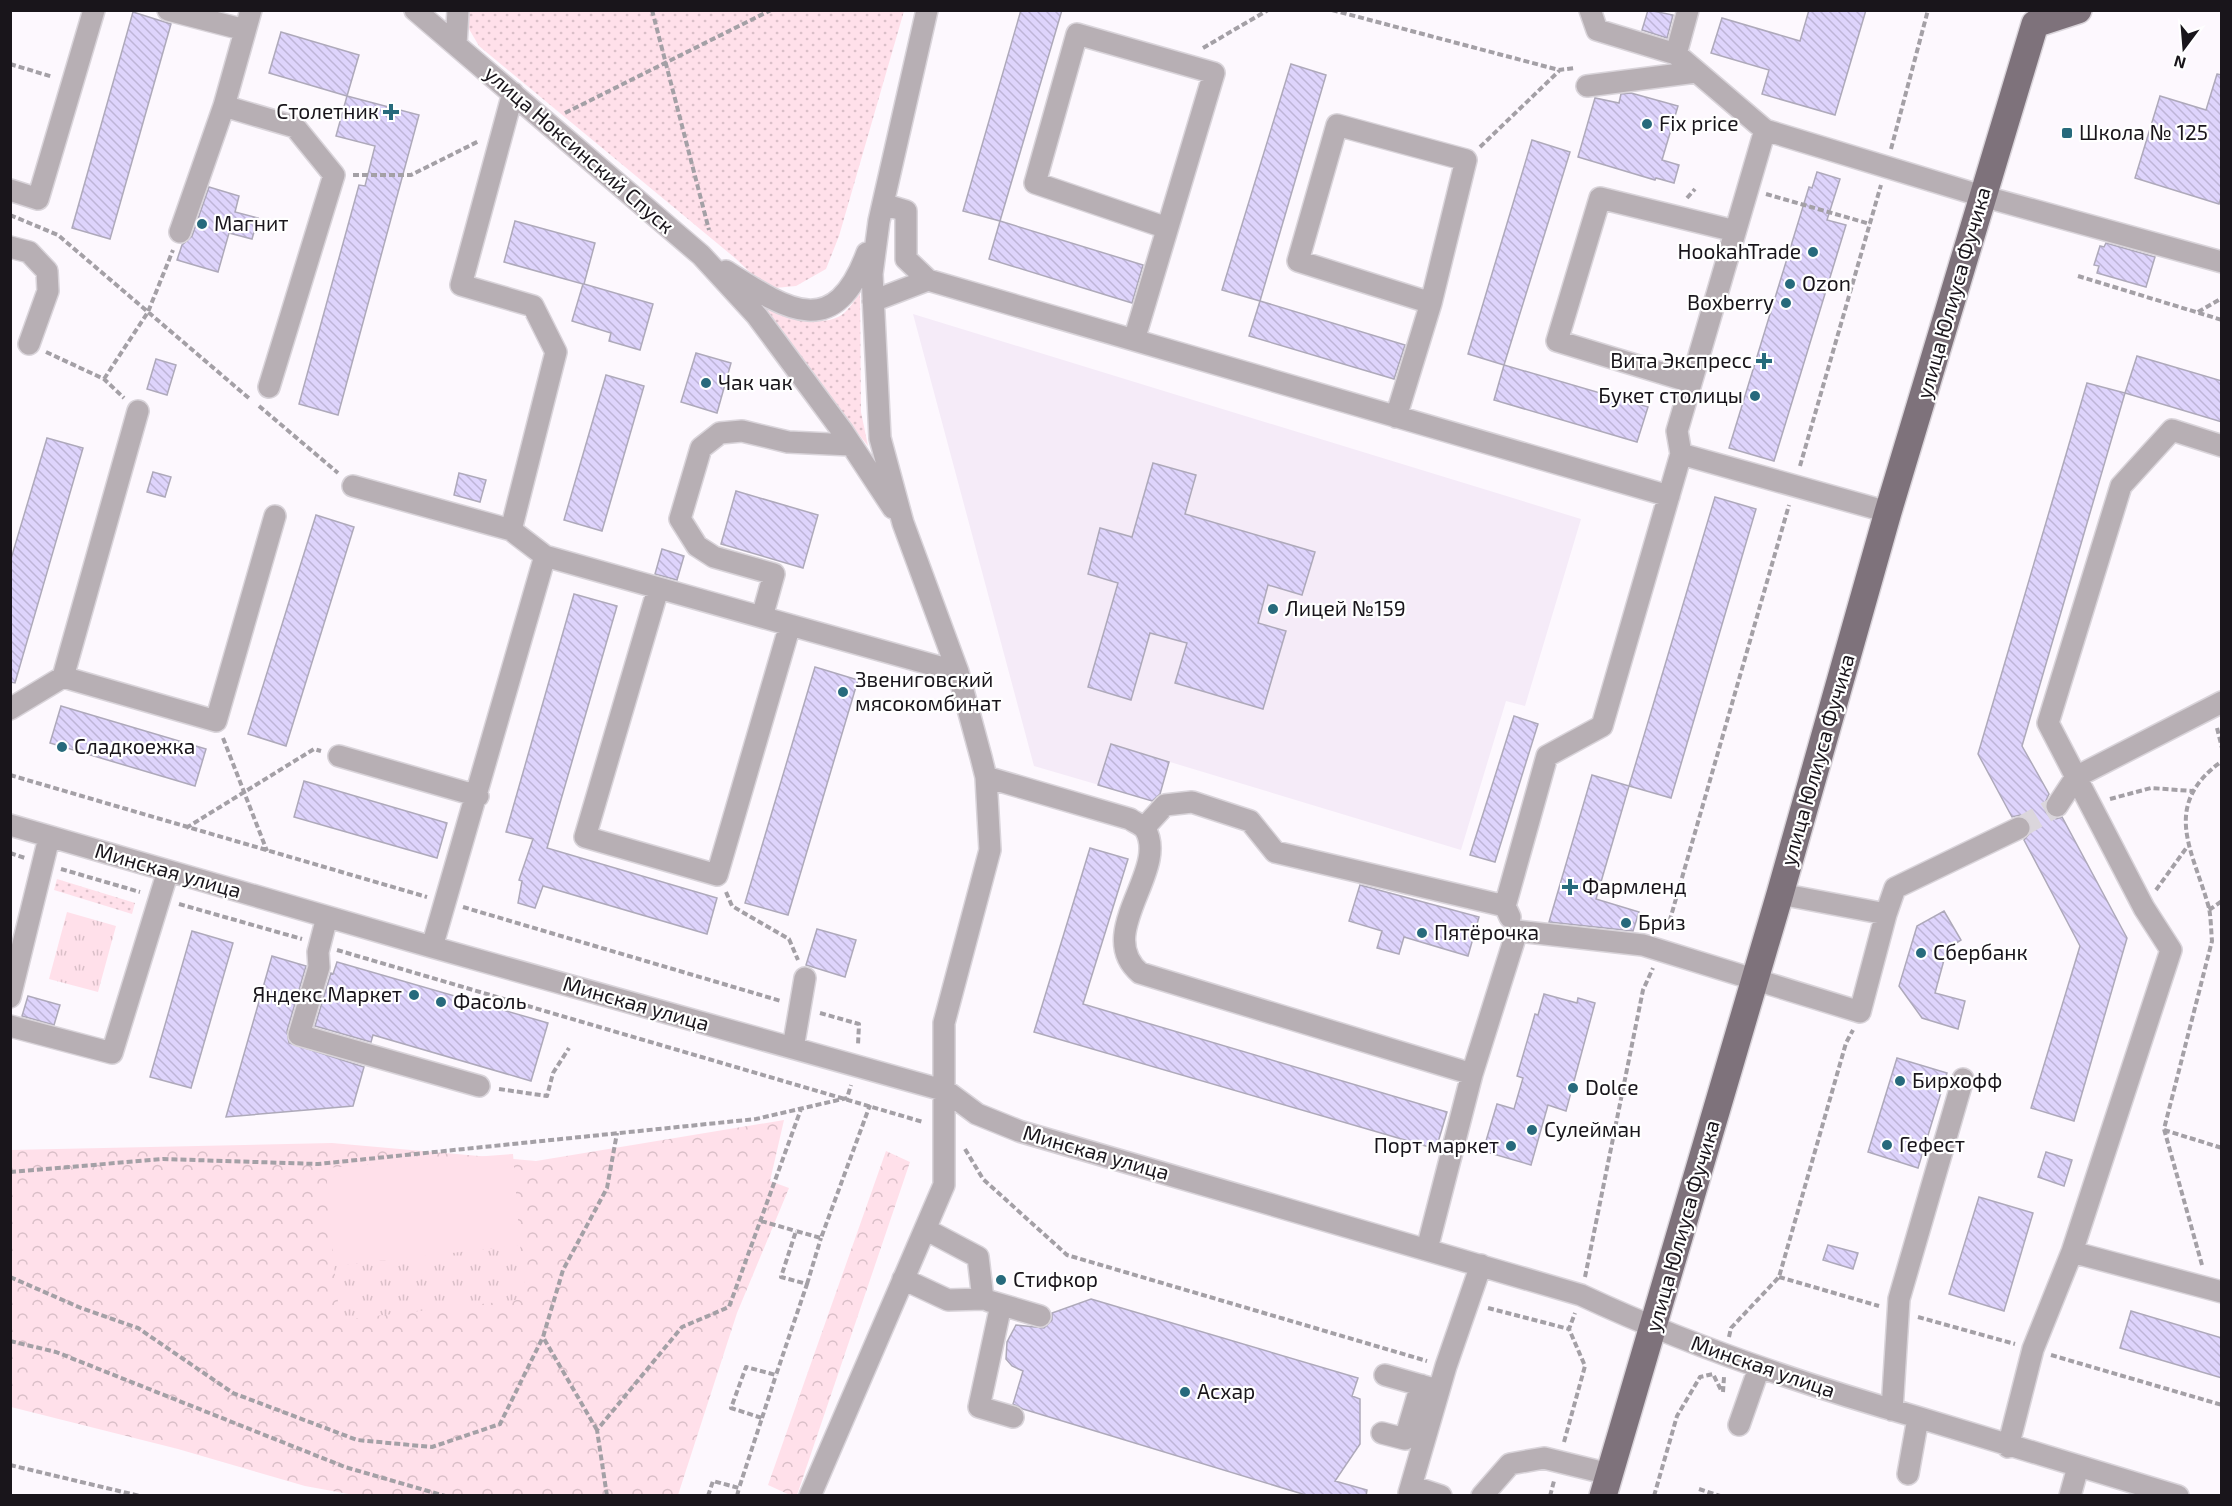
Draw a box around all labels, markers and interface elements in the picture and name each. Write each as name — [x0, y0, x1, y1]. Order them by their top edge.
north arrow — [2154, 18, 2214, 78]
text: N — [2172, 52, 2188, 74]
street label: улица Ноксинский Спуск — [479, 60, 680, 239]
place label: Столетник — [276, 98, 379, 123]
marker: Столетник — [384, 105, 398, 119]
place label: Fix price — [1659, 110, 1739, 135]
marker: Fix price — [1640, 117, 1654, 131]
place label: Школа № 125 — [2079, 119, 2208, 144]
marker: Школа № 125 — [2060, 126, 2074, 140]
street label: улица Юлиуса Фучика — [1910, 184, 1996, 402]
place label: Магнит — [214, 210, 289, 235]
marker: Магнит — [195, 217, 209, 231]
place label: HookahTrade — [1678, 238, 1801, 263]
marker: HookahTrade — [1806, 245, 1820, 259]
place label: Ozon — [1802, 270, 1851, 295]
marker: Ozon — [1783, 277, 1797, 291]
place label: Boxberry — [1687, 289, 1774, 314]
marker: Boxberry — [1779, 296, 1793, 310]
place label: Вита Экспресс — [1610, 347, 1752, 372]
marker: Вита Экспресс — [1757, 354, 1771, 368]
place label: Чак чак — [718, 369, 793, 394]
marker: Чак чак — [699, 376, 713, 390]
place label: Букет столицы — [1598, 382, 1743, 408]
marker: Букет столицы — [1748, 389, 1762, 403]
place label: Лицей №159 — [1285, 595, 1406, 620]
marker: Лицей №159 — [1266, 602, 1280, 616]
street label: улица Юлиуса Фучика — [1774, 651, 1860, 869]
place label: Звениговский мясокомбинат — [855, 666, 1002, 715]
marker: Звениговский мясокомбинат — [836, 685, 850, 699]
place label: Сладкоежка — [74, 733, 195, 758]
marker: Сладкоежка — [55, 740, 69, 754]
street label: Минская улица — [92, 837, 244, 903]
place label: Фармленд — [1582, 873, 1687, 898]
marker: Фармленд — [1563, 880, 1577, 894]
place label: Бриз — [1638, 909, 1686, 934]
marker: Бриз — [1619, 916, 1633, 930]
place label: Пятёрочка — [1434, 919, 1539, 944]
marker: Пятёрочка — [1415, 926, 1429, 940]
place label: Сбербанк — [1933, 939, 2028, 964]
marker: Сбербанк — [1914, 946, 1928, 960]
street label: Минская улица — [560, 970, 712, 1036]
place label: Яндекс.Маркет — [252, 981, 402, 1006]
marker: Яндекс.Маркет — [407, 988, 421, 1002]
place label: Фасоль — [453, 988, 526, 1013]
marker: Фасоль — [434, 995, 448, 1009]
place label: Бирхофф — [1912, 1067, 2002, 1092]
place label: Dolce — [1585, 1074, 1639, 1099]
marker: Бирхофф — [1893, 1074, 1907, 1088]
marker: Dolce — [1566, 1081, 1580, 1095]
place label: Сулейман — [1544, 1116, 1641, 1142]
street label: улица Юлиуса Фучика — [1639, 1117, 1725, 1335]
street label: Минская улица — [1020, 1119, 1172, 1185]
marker: Сулейман — [1525, 1123, 1539, 1137]
place label: Гефест — [1899, 1131, 1965, 1156]
place label: Порт маркет — [1374, 1132, 1499, 1157]
marker: Гефест — [1880, 1138, 1894, 1152]
marker: Порт маркет — [1504, 1139, 1518, 1153]
place label: Стифкор — [1013, 1266, 1098, 1291]
marker: Стифкор — [994, 1273, 1008, 1287]
street label: Минская улица — [1688, 1329, 1839, 1403]
place label: Асхар — [1197, 1378, 1255, 1403]
marker: Асхар — [1178, 1385, 1192, 1399]

